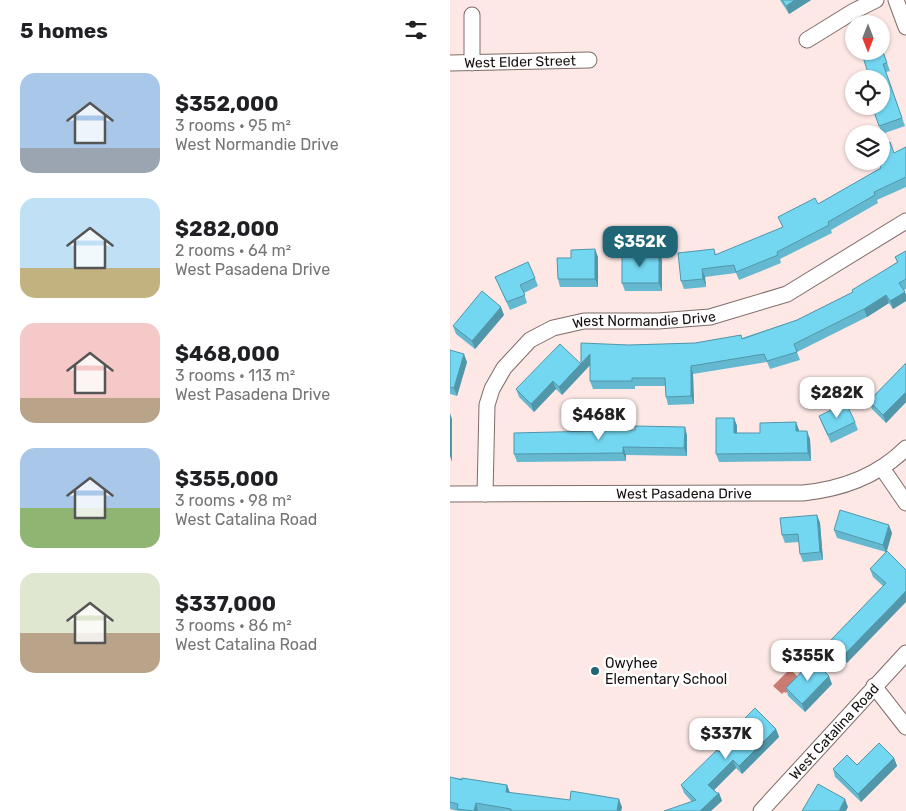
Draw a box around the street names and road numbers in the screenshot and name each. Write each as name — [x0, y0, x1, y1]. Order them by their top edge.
street label: West Elder Street — [464, 52, 577, 71]
street label: West Normandie Drive — [571, 307, 718, 332]
street label: West Pasadena Drive — [616, 485, 752, 502]
street label: West Catalina Road — [786, 680, 882, 783]

